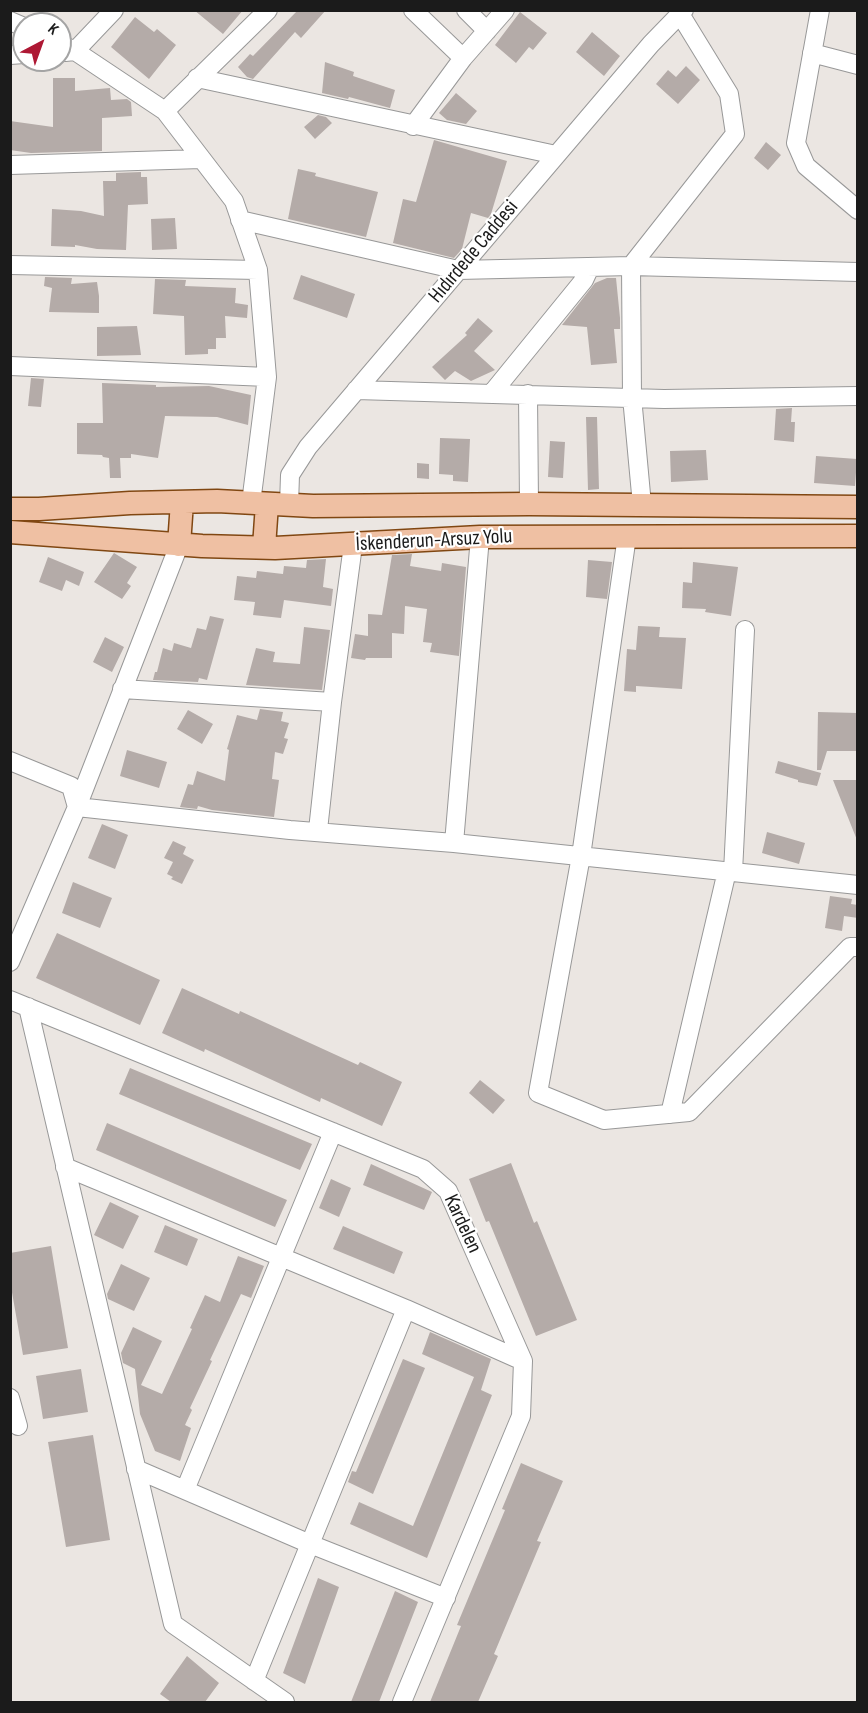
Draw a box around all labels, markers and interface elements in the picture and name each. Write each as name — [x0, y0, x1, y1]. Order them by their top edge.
north arrow — [12, 12, 72, 72]
text: K — [44, 20, 62, 39]
street label: Hıdırdede Caddesi — [424, 196, 524, 308]
street label: İskenderun-Arsuz Yolu — [355, 524, 513, 558]
street label: Kardelen — [438, 1191, 486, 1257]

